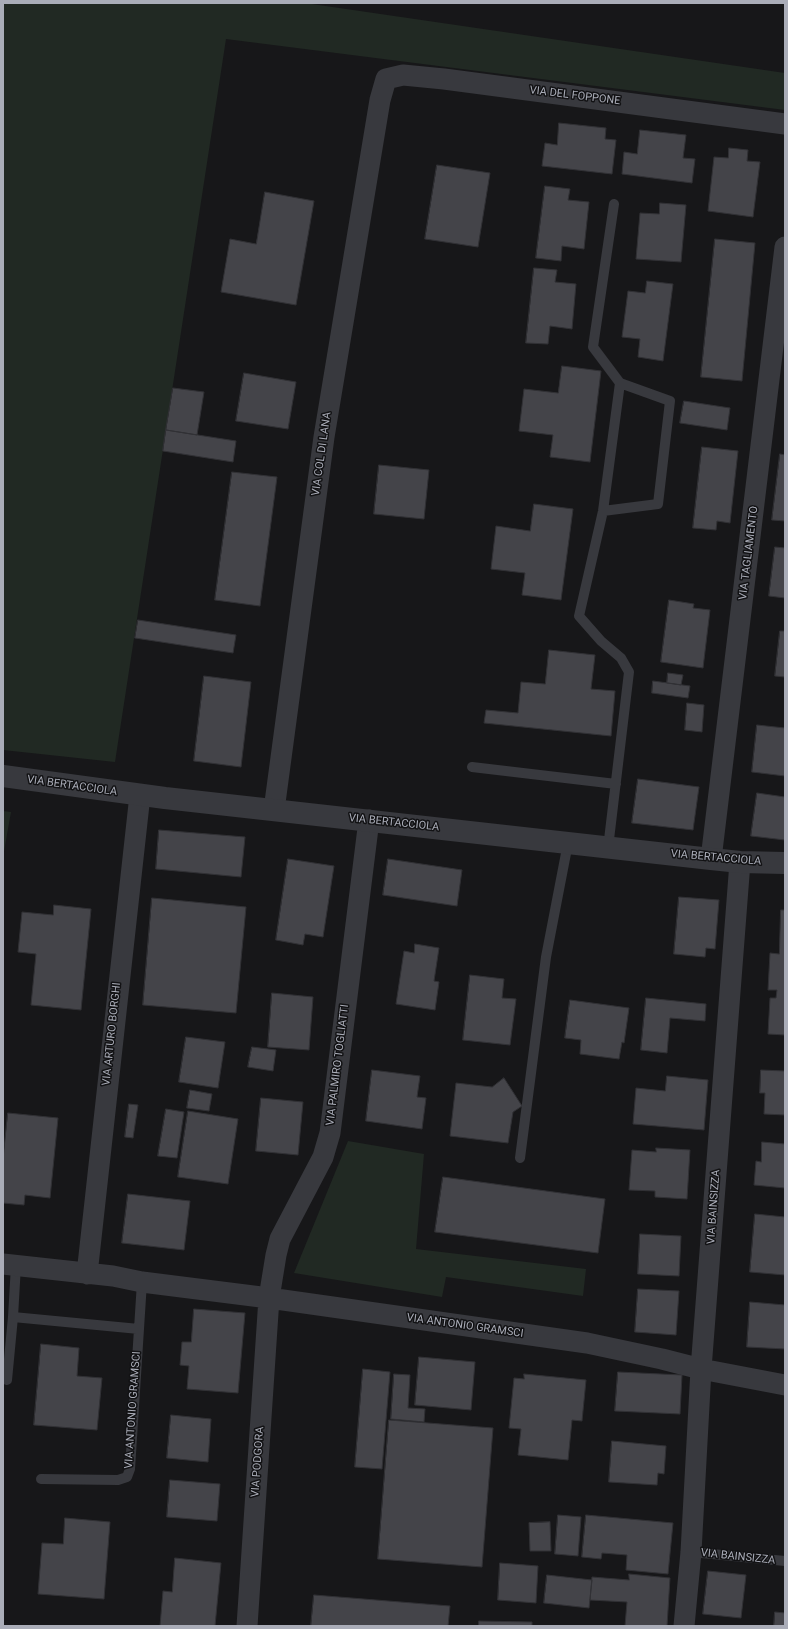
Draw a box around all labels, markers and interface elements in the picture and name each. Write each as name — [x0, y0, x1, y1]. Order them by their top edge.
street label: VIA DEL FOPPONE — [529, 84, 621, 108]
street label: VIA COL DI LANA — [310, 411, 334, 497]
street label: VIA TAGLIAMENTO — [737, 505, 761, 601]
street label: VIA BERTACCIOLA — [26, 773, 118, 799]
street label: VIA BERTACCIOLA — [348, 812, 440, 834]
street label: VIA BERTACCIOLA — [670, 847, 762, 869]
street label: VIA ARTURO BORGHI — [100, 982, 124, 1086]
street label: VIA PALMIRO TOGLIATTI — [324, 1004, 352, 1126]
street label: VIA BAINSIZZA — [705, 1169, 723, 1245]
street label: VIA ANTONIO GRAMSCI — [406, 1311, 524, 1341]
street label: VIA ANTONIO GRAMSCI — [122, 1351, 144, 1469]
street label: VIA PODGORA — [249, 1426, 267, 1498]
street label: VIA BAINSIZZA — [700, 1547, 776, 1567]

